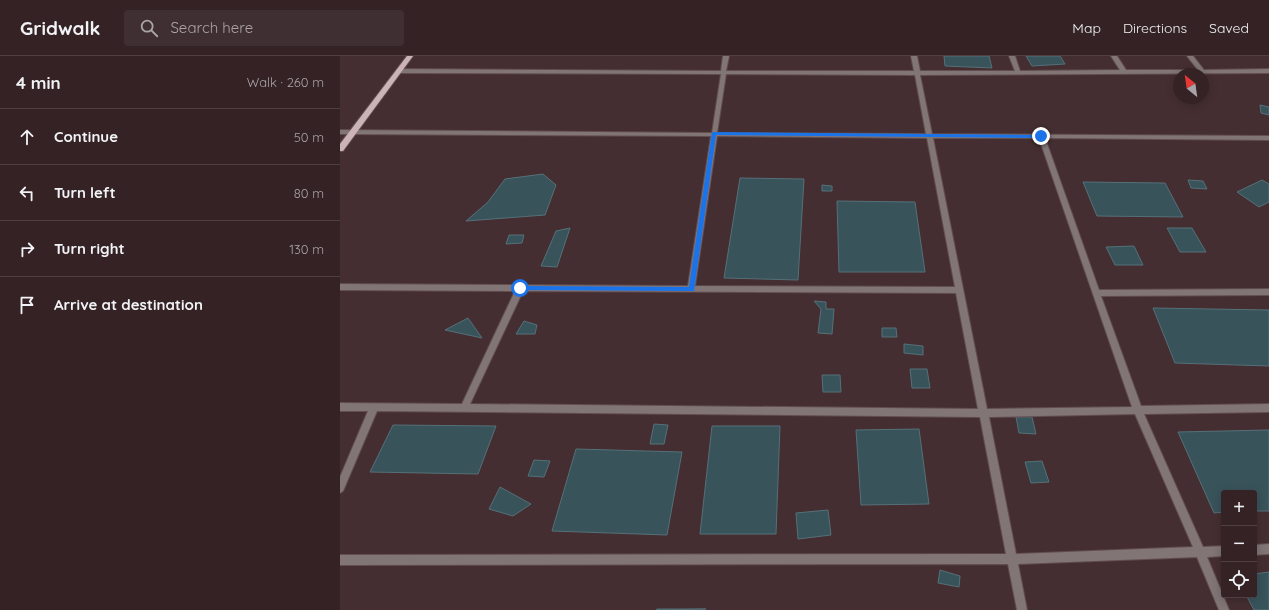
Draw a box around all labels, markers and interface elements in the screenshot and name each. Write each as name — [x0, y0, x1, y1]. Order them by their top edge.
search box — [124, 10, 404, 46]
text: Gridwalk — [20, 16, 100, 40]
icon: search — [138, 17, 160, 39]
text: Search here — [170, 18, 253, 37]
text: Map — [1072, 19, 1101, 37]
text: Directions — [1123, 19, 1187, 37]
text: Saved — [1209, 19, 1249, 37]
north arrow — [1173, 68, 1209, 104]
text: 4 min — [16, 72, 61, 93]
text: Walk · 260 m — [247, 74, 324, 90]
icon: ahead — [16, 126, 38, 148]
text: Continue — [54, 127, 118, 146]
route end — [1032, 127, 1050, 145]
text: 50 m — [294, 129, 324, 145]
icon: left — [16, 182, 38, 204]
text: Turn left — [54, 183, 116, 202]
text: 80 m — [294, 185, 324, 201]
icon: right — [16, 238, 38, 260]
text: Turn right — [54, 239, 125, 258]
text: 130 m — [289, 241, 324, 257]
route start — [511, 279, 529, 297]
icon: arrive — [16, 294, 38, 316]
text: Arrive at destination — [54, 295, 203, 314]
map controls — [1221, 490, 1257, 598]
button: + — [1221, 490, 1257, 526]
button: − — [1221, 526, 1257, 562]
button: locate — [1221, 562, 1257, 598]

